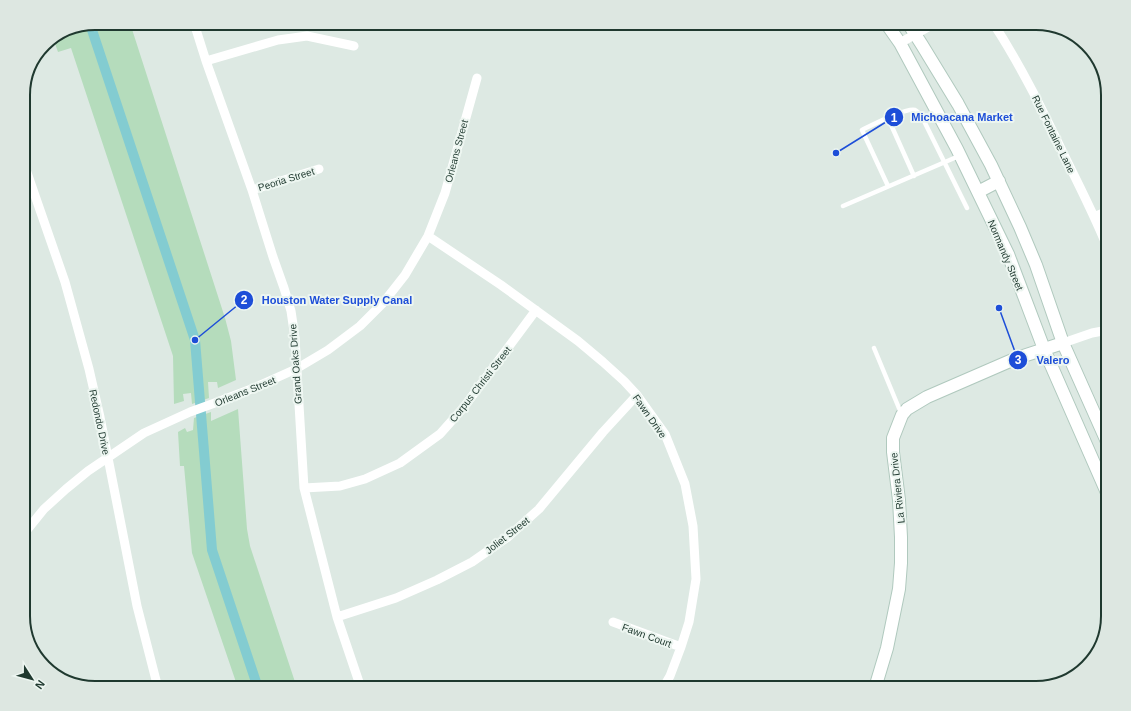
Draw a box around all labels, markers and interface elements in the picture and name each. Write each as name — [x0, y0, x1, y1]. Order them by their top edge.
street label: Rue Fontaine Lane — [1030, 94, 1077, 175]
callout: Michoacana Market — [884, 106, 1021, 129]
text: 1 — [891, 111, 898, 125]
text: Michoacana Market — [911, 111, 1013, 123]
street label: Orleans Street — [443, 118, 470, 184]
street label: Peoria Street — [257, 166, 316, 193]
street label: Normandy Street — [986, 218, 1025, 292]
callout: Houston Water Supply Canal — [234, 289, 420, 312]
text: 2 — [241, 293, 248, 307]
text: Houston Water Supply Canal — [262, 294, 412, 306]
street label: Grand Oaks Drive — [287, 323, 304, 404]
street label: Corpus Christi Street — [447, 344, 513, 424]
callout: Valero — [1008, 348, 1077, 371]
text: 3 — [1015, 353, 1022, 367]
text: Valero — [1036, 354, 1070, 366]
street label: Orleans Street — [213, 374, 277, 409]
street label: Redondo Drive — [87, 388, 112, 456]
street label: Fawn Drive — [631, 392, 669, 441]
street label: La Riviera Drive — [888, 452, 907, 524]
street label: Joliet Street — [483, 515, 532, 556]
street label: Fawn Court — [621, 621, 673, 650]
north arrow — [12, 659, 52, 699]
text: N — [33, 678, 47, 692]

